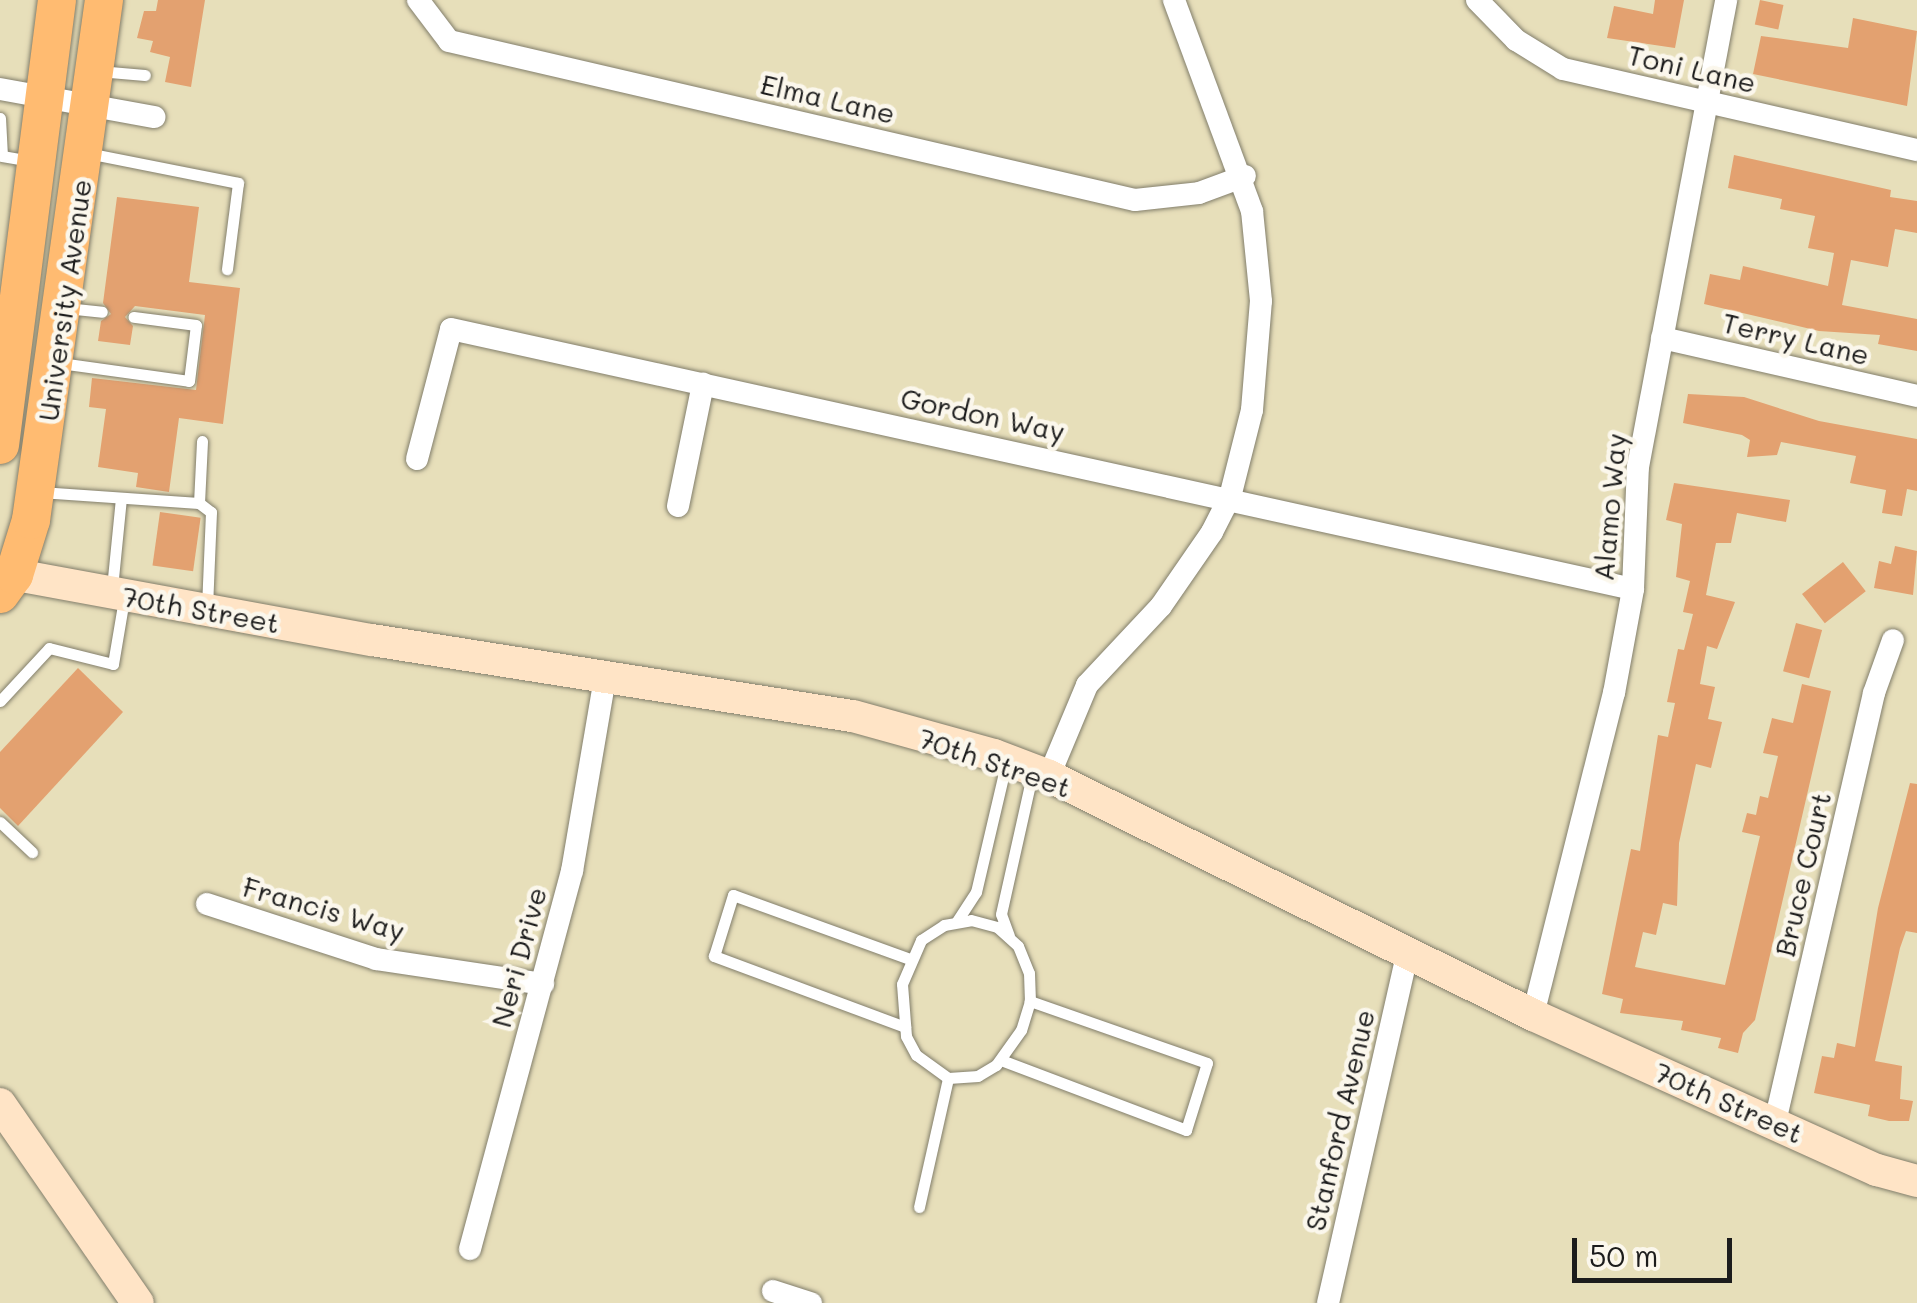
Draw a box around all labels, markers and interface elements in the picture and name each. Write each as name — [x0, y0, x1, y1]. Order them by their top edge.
street label: Toni Lane — [1625, 37, 1759, 99]
street label: Elma Lane — [758, 66, 898, 130]
street label: University Avenue — [30, 177, 98, 423]
street label: Terry Lane — [1719, 305, 1873, 371]
street label: Gordon Way — [898, 380, 1068, 448]
street label: Alamo Way — [1586, 432, 1632, 582]
street label: 70th Street — [120, 579, 282, 639]
street label: 70th Street — [914, 720, 1076, 804]
street label: Bruce Court — [1767, 788, 1837, 960]
street label: Francis Way — [239, 869, 409, 947]
street label: Neri Drive — [483, 883, 553, 1031]
street label: Stanford Avenue — [1297, 1006, 1381, 1234]
street label: 70th Street — [1650, 1054, 1808, 1150]
scale bar — [1577, 1218, 1737, 1280]
text: 50 m — [1589, 1235, 1659, 1275]

